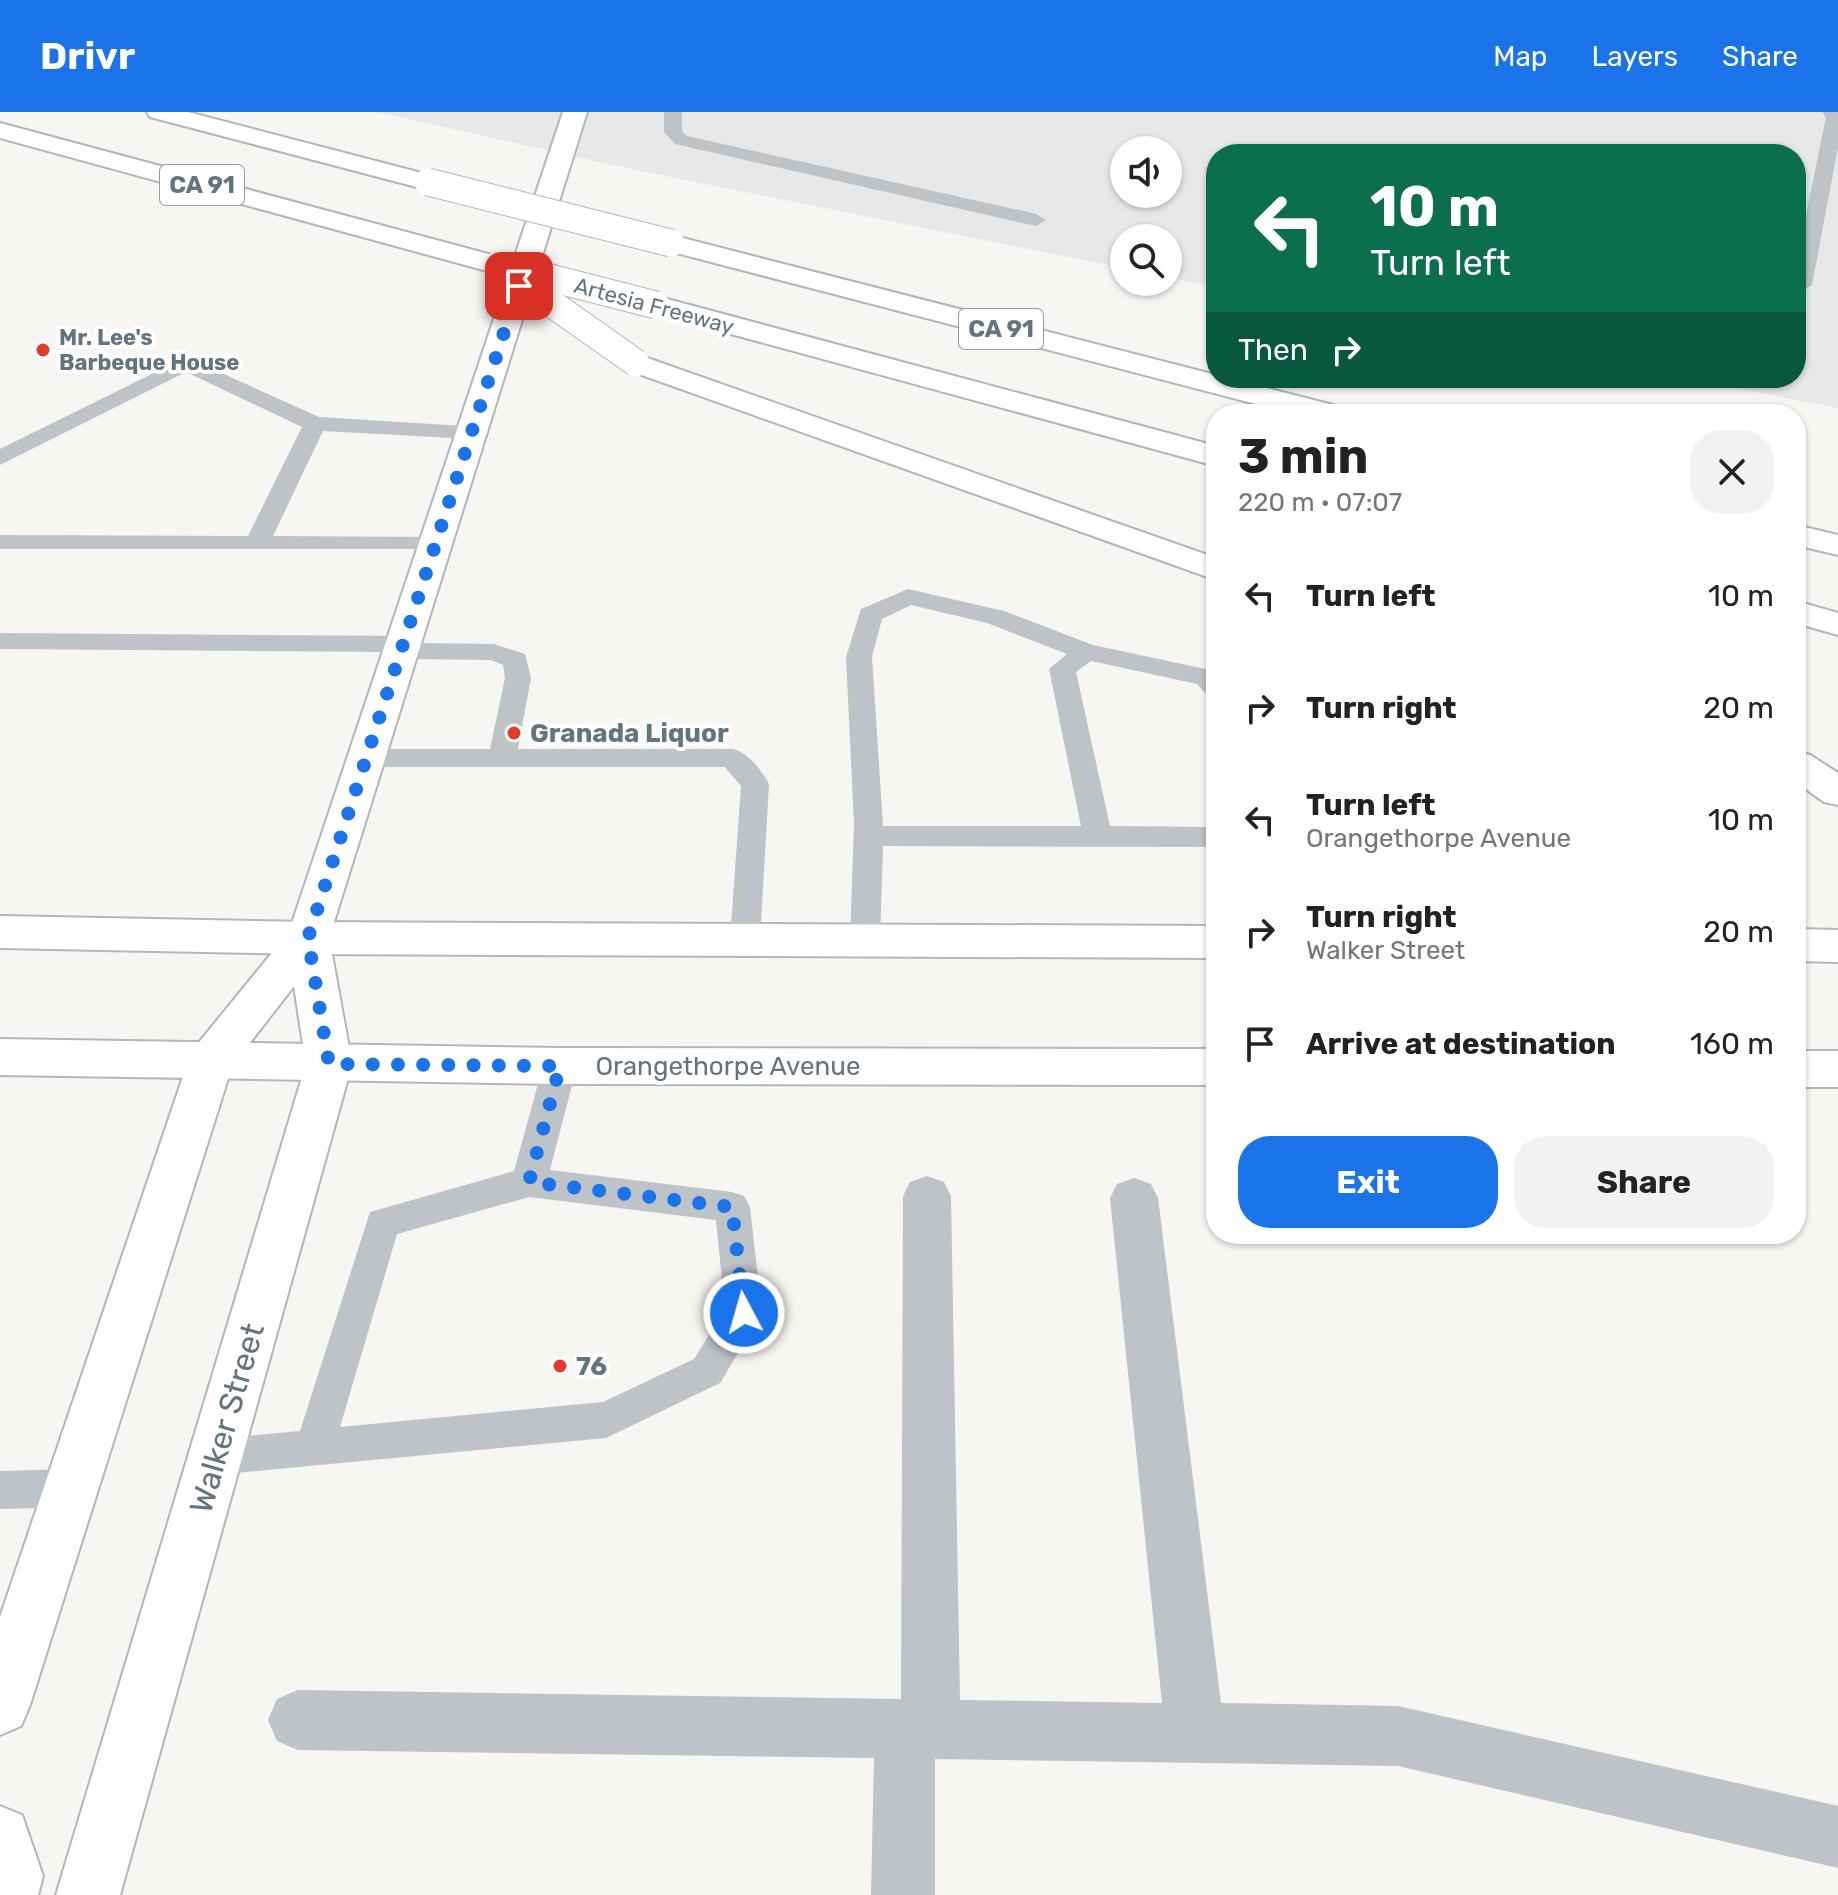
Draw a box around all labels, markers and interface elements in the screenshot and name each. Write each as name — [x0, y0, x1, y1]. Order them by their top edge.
text: Drivr — [40, 33, 135, 79]
text: Map — [1493, 40, 1548, 73]
text: Layers — [1592, 40, 1678, 73]
text: Share — [1722, 40, 1798, 73]
map controls — [1110, 136, 1182, 296]
button: sound — [1110, 136, 1182, 208]
road number: CA 91 — [160, 165, 244, 205]
text: 10 m — [1370, 174, 1499, 240]
icon: left — [1238, 176, 1342, 280]
button: search — [1110, 224, 1182, 296]
text: Turn left — [1370, 241, 1511, 284]
pin — [485, 252, 553, 320]
icon: arrive — [497, 264, 541, 308]
street label: Artesia Freeway — [571, 272, 737, 340]
road number: CA 91 — [959, 309, 1043, 349]
place label: Mr. Lee's Barbeque House — [59, 324, 239, 376]
icon: right — [1324, 328, 1368, 372]
text: Then — [1238, 332, 1308, 368]
marker: Mr. Lee's Barbeque House — [34, 341, 52, 359]
text: 3 min — [1238, 428, 1368, 485]
button: close — [1690, 430, 1774, 514]
text: 220 m · 07:07 — [1238, 487, 1402, 518]
icon: left — [1238, 574, 1282, 618]
text: Turn left — [1306, 578, 1436, 614]
text: 10 m — [1708, 578, 1774, 614]
icon: right — [1238, 686, 1282, 730]
text: Turn right — [1306, 690, 1457, 726]
text: 20 m — [1703, 690, 1774, 726]
place label: Granada Liquor — [530, 718, 729, 749]
marker: Granada Liquor — [505, 724, 523, 742]
text: Turn left — [1306, 787, 1436, 823]
icon: left — [1238, 798, 1282, 842]
text: 10 m — [1708, 802, 1774, 838]
text: Orangethorpe Avenue — [1306, 823, 1571, 854]
text: Turn right — [1306, 899, 1457, 935]
icon: right — [1238, 910, 1282, 954]
text: 20 m — [1703, 914, 1774, 950]
text: Walker Street — [1306, 935, 1465, 966]
icon: arrive — [1238, 1022, 1282, 1066]
text: Arrive at destination — [1306, 1026, 1616, 1062]
text: 160 m — [1690, 1026, 1774, 1062]
street label: Orangethorpe Avenue — [596, 1051, 860, 1082]
button: Exit — [1238, 1136, 1498, 1228]
button: Share — [1514, 1136, 1774, 1228]
position arrow — [702, 1271, 786, 1355]
street label: Walker Street — [182, 1319, 272, 1517]
place label: 76 — [576, 1351, 607, 1382]
marker: 76 — [551, 1357, 569, 1375]

